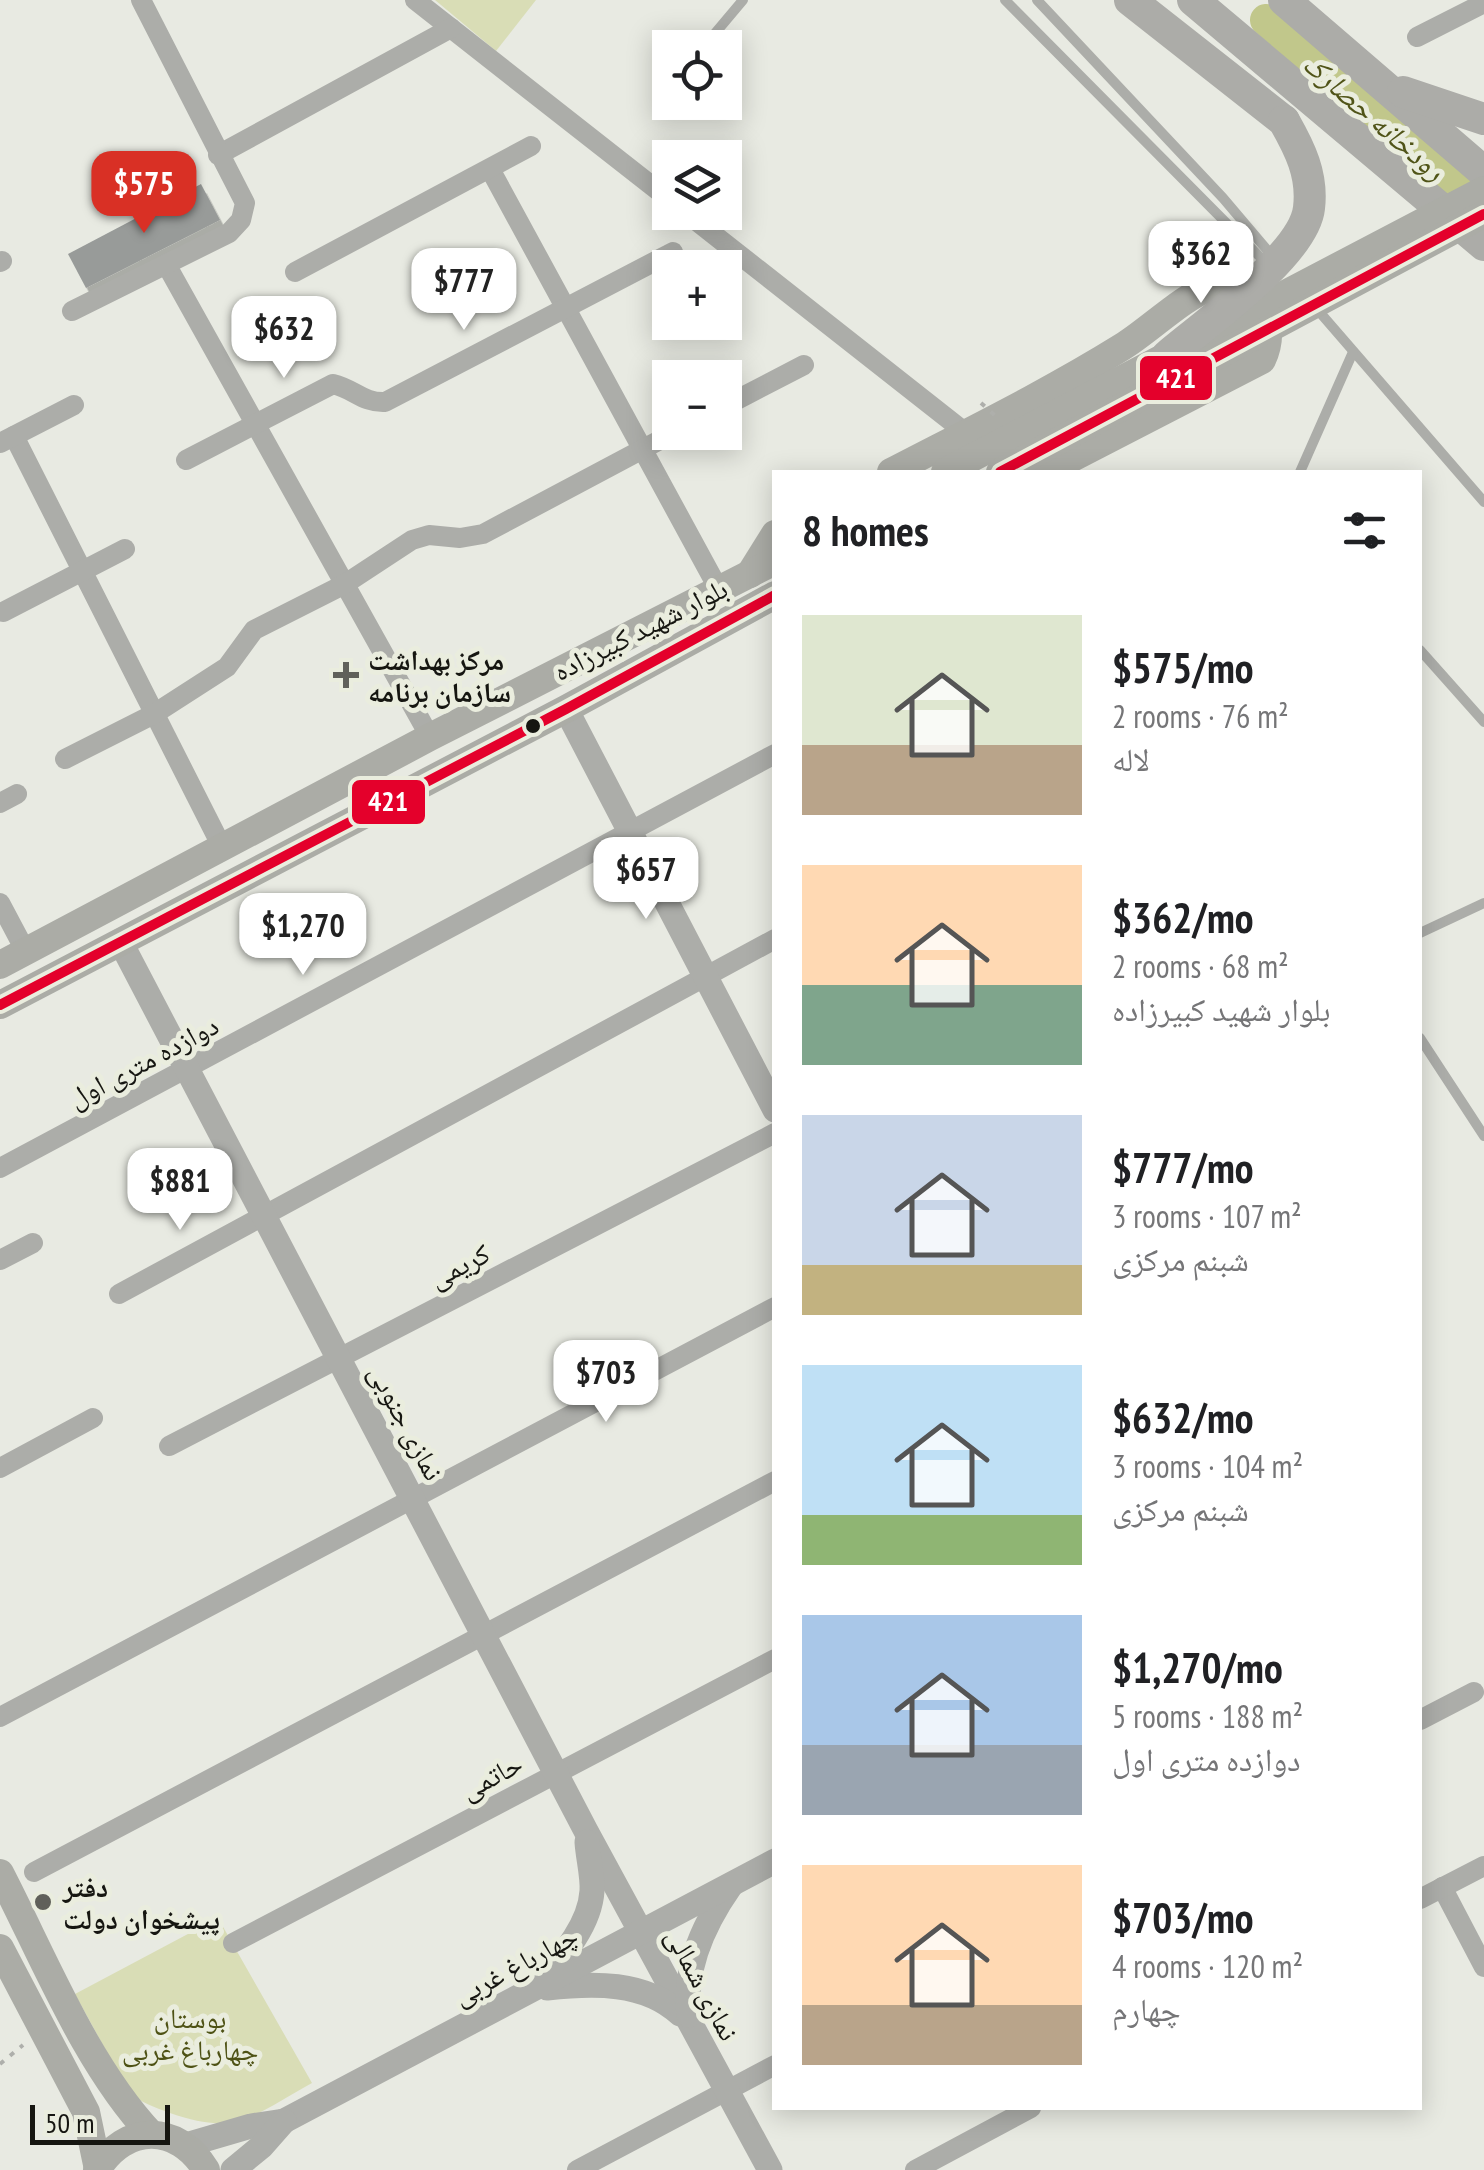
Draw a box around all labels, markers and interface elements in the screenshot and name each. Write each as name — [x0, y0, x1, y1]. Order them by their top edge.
map controls — [652, 30, 742, 450]
button: locate — [652, 30, 742, 120]
water label: رودخانه حصارک — [1296, 44, 1454, 188]
button: layers — [652, 140, 742, 230]
pin: $575 — [85, 151, 203, 236]
text: $575 — [113, 162, 175, 204]
pin: $362 — [1142, 221, 1260, 306]
text: $362 — [1170, 232, 1232, 274]
pin: $777 — [405, 248, 523, 333]
button: + — [652, 250, 742, 340]
text: $777 — [433, 259, 495, 301]
pin: $632 — [225, 296, 343, 381]
text: $632 — [253, 307, 315, 349]
line badge: 421 — [1138, 354, 1214, 402]
text: 421 — [1156, 359, 1196, 396]
button: − — [652, 360, 742, 450]
text: 8 homes — [802, 503, 929, 558]
icon: filters — [1337, 503, 1392, 558]
street label: بلوار شهید کبیرزاده — [546, 569, 734, 689]
text: $575/mo — [1112, 640, 1254, 695]
place label: مرکز بهداشت سازمان برنامه — [368, 641, 511, 710]
icon: home — [882, 655, 1002, 775]
marker: مرکز بهداشت سازمان برنامه — [333, 662, 359, 688]
text: 2 rooms · 76 m² — [1112, 695, 1289, 737]
unlabelled marker — [523, 716, 543, 736]
text: لاله — [1112, 738, 1150, 780]
line badge: 421 — [350, 778, 427, 826]
text: 421 — [368, 782, 408, 819]
pin: $657 — [587, 837, 705, 922]
text: $657 — [615, 848, 677, 890]
text: $362/mo — [1112, 890, 1254, 945]
pin: $1,270 — [222, 893, 384, 978]
text: $1,270 — [261, 904, 345, 946]
icon: home — [882, 905, 1002, 1025]
text: 2 rooms · 68 m² — [1112, 945, 1289, 987]
text: بلوار شهید کبیرزاده — [1112, 988, 1330, 1030]
street label: دوازده متری اول — [61, 1006, 225, 1116]
text: $777/mo — [1112, 1140, 1254, 1195]
pin: $881 — [121, 1148, 239, 1233]
icon: home — [882, 1155, 1002, 1275]
text: $881 — [149, 1159, 211, 1201]
text: 3 rooms · 107 m² — [1112, 1195, 1302, 1237]
street label: کریمی — [422, 1234, 496, 1296]
text: شبنم مرکزی — [1112, 1238, 1249, 1280]
pin: $703 — [547, 1340, 665, 1425]
text: $703 — [575, 1351, 637, 1393]
street label: نمازی جنوبی — [361, 1358, 453, 1486]
text: $632/mo — [1112, 1390, 1254, 1445]
icon: home — [882, 1405, 1002, 1525]
text: 3 rooms · 104 m² — [1112, 1445, 1303, 1487]
text: شبنم مرکزی — [1112, 1488, 1249, 1530]
text: $1,270/mo — [1112, 1640, 1283, 1695]
icon: home — [882, 1655, 1002, 1775]
text: 5 rooms · 188 m² — [1112, 1695, 1303, 1737]
text: دوازده متری اول — [1112, 1738, 1301, 1780]
street label: حاتمی — [453, 1744, 529, 1808]
place label: دفتر پیشخوان دولت — [62, 1868, 220, 1937]
text: $703/mo — [1112, 1890, 1254, 1945]
marker: دفتر پیشخوان دولت — [32, 1891, 54, 1913]
icon: home — [882, 1905, 1002, 2025]
street label: چهارباغ غربی — [446, 1917, 584, 2013]
street label: نمازی شمالی — [658, 1921, 748, 2047]
text: 4 rooms · 120 m² — [1112, 1945, 1303, 1987]
text: چهارم — [1112, 1988, 1181, 2030]
park label: بوستان چهارباغ غربی — [122, 1999, 258, 2068]
scale bar — [30, 2100, 170, 2144]
text: 50 m — [45, 2104, 94, 2141]

